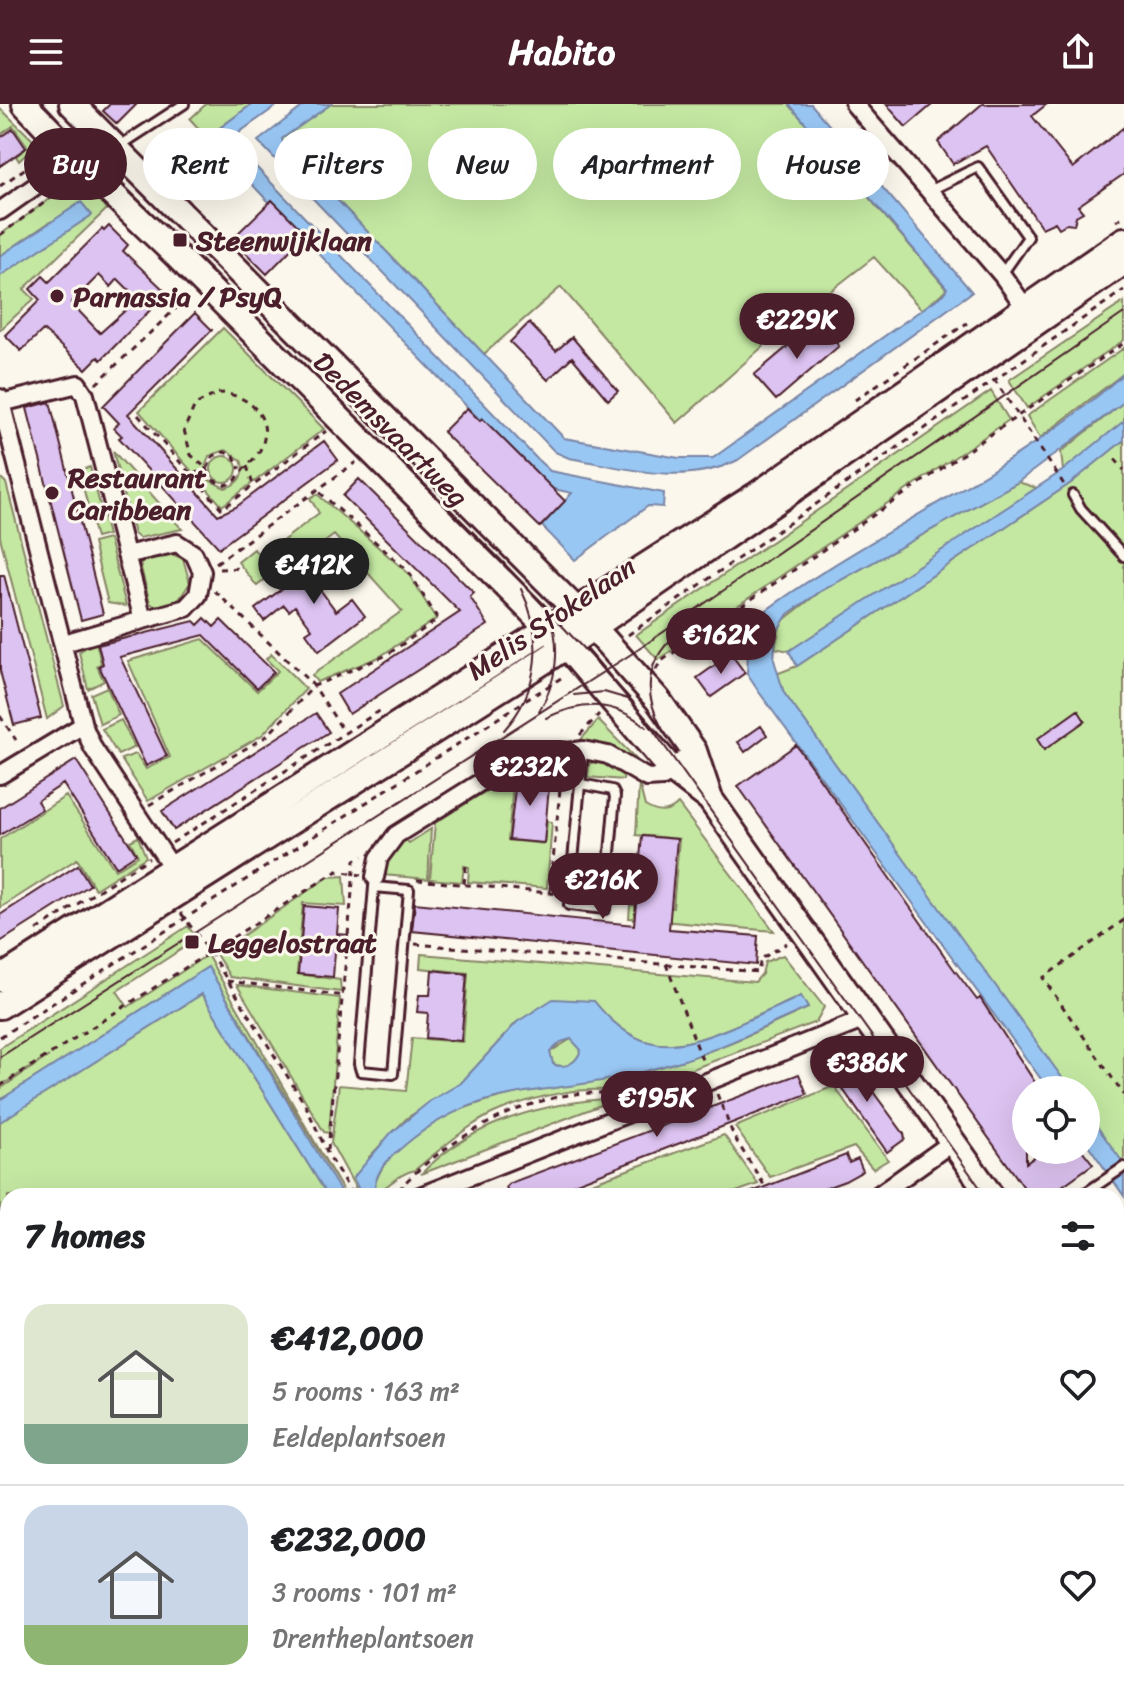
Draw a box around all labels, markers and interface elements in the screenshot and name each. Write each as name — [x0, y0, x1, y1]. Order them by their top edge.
text: Habito — [509, 20, 615, 84]
icon: menu — [24, 30, 68, 74]
icon: share — [1056, 30, 1100, 74]
chip: Buy — [24, 128, 127, 200]
chip: Rent — [143, 128, 258, 200]
chip: Filters — [274, 128, 412, 200]
chip: New — [428, 128, 537, 200]
chip: Apartment — [553, 128, 741, 200]
chip: House — [757, 128, 889, 200]
place label: Steenwijklaan — [195, 216, 373, 265]
marker: Steenwijklaan — [171, 231, 189, 249]
place label: Parnassia / PsyQ — [73, 272, 282, 321]
marker: Parnassia / PsyQ — [48, 287, 66, 305]
pin: €229K — [741, 293, 853, 361]
text: €229K — [757, 296, 837, 342]
street label: Dedemsvaartweg — [301, 340, 480, 519]
place label: Restaurant Caribbean — [67, 453, 207, 534]
marker: Restaurant Caribbean — [43, 484, 61, 502]
pin: €412K — [258, 538, 370, 606]
text: €412K — [276, 541, 352, 587]
street label: Melis Stokelaan — [456, 543, 646, 694]
pin: €162K — [665, 608, 777, 676]
text: €162K — [684, 611, 758, 657]
pin: €232K — [474, 740, 586, 808]
text: €232K — [491, 743, 569, 789]
pin: €216K — [547, 853, 659, 921]
text: €216K — [566, 856, 640, 902]
place label: Leggelostraat — [208, 918, 378, 967]
marker: Leggelostraat — [183, 933, 201, 951]
pin: €386K — [811, 1036, 923, 1104]
text: €386K — [828, 1039, 906, 1085]
pin: €195K — [601, 1071, 713, 1139]
text: €195K — [619, 1074, 695, 1120]
map controls — [1012, 1076, 1100, 1164]
button: locate — [1012, 1076, 1100, 1164]
text: 7 homes — [24, 1206, 145, 1266]
icon: filters — [1056, 1214, 1100, 1258]
text: €412,000 — [272, 1308, 424, 1368]
icon: home — [88, 1336, 184, 1432]
icon: heart — [1056, 1362, 1100, 1406]
text: 5 rooms · 163 m² — [272, 1368, 460, 1414]
text: Eeldeplantsoen — [272, 1414, 446, 1460]
text: €232,000 — [272, 1509, 426, 1569]
icon: home — [88, 1537, 184, 1633]
icon: heart — [1056, 1563, 1100, 1607]
text: 3 rooms · 101 m² — [272, 1569, 457, 1615]
text: Drentheplantsoen — [272, 1615, 474, 1661]

